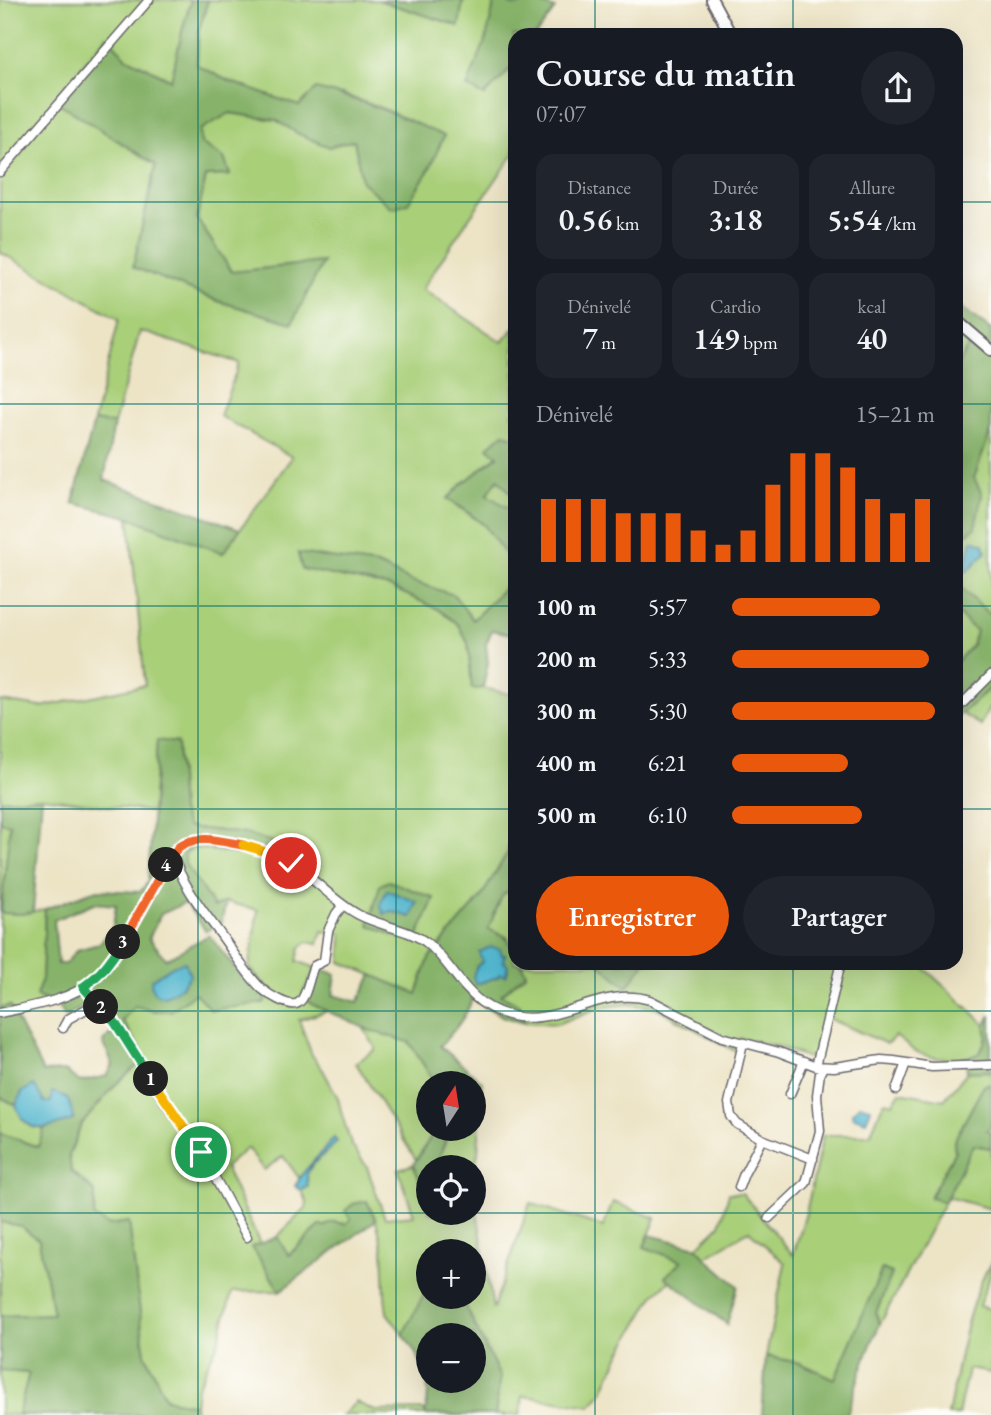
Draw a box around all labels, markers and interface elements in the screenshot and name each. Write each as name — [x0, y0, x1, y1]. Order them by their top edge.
text: Course du matin — [536, 48, 796, 97]
button: share — [861, 51, 935, 125]
text: 07:07 — [536, 99, 586, 129]
text: Distance — [567, 175, 631, 200]
text: Durée — [713, 175, 758, 200]
text: Allure — [849, 175, 895, 200]
text: 0.56 — [559, 200, 612, 239]
text: 3:18 — [708, 200, 763, 239]
text: 5:54 — [827, 200, 881, 239]
text: km — [612, 211, 640, 236]
text: /km — [881, 211, 917, 236]
text: Dénivelé — [567, 294, 631, 319]
text: Cardio — [710, 294, 761, 319]
text: kcal — [858, 294, 886, 319]
text: 7 — [582, 319, 598, 358]
text: 149 — [693, 319, 739, 358]
text: 40 — [856, 319, 887, 358]
text: m — [598, 330, 616, 355]
text: bpm — [739, 330, 778, 355]
text: Dénivelé — [536, 399, 613, 429]
text: 15–21 m — [856, 399, 935, 429]
text: 100 m — [536, 592, 597, 622]
text: 5:57 — [648, 592, 687, 622]
text: 200 m — [536, 644, 597, 674]
text: 5:33 — [648, 644, 687, 674]
text: 300 m — [536, 696, 597, 726]
text: 5:30 — [648, 696, 687, 726]
text: 400 m — [536, 748, 597, 778]
text: 6:21 — [648, 748, 687, 778]
text: 500 m — [536, 800, 597, 830]
text: 6:10 — [648, 800, 687, 830]
pin — [261, 833, 321, 893]
icon: check — [272, 844, 310, 882]
pin: 4 — [148, 848, 184, 882]
text: 4 — [160, 852, 171, 877]
button: Enregistrer — [536, 876, 729, 956]
button: Partager — [743, 876, 935, 956]
pin: 3 — [106, 925, 140, 960]
text: 3 — [117, 929, 128, 954]
pin: 2 — [84, 990, 119, 1024]
text: 2 — [95, 994, 106, 1019]
pin: 1 — [134, 1062, 168, 1096]
text: 1 — [145, 1066, 156, 1091]
north arrow — [416, 1071, 486, 1141]
map controls — [416, 1071, 486, 1393]
pin — [171, 1122, 231, 1182]
icon: arrive — [182, 1133, 220, 1171]
button: locate — [416, 1155, 486, 1225]
button: + — [416, 1239, 486, 1309]
button: − — [416, 1323, 486, 1393]

